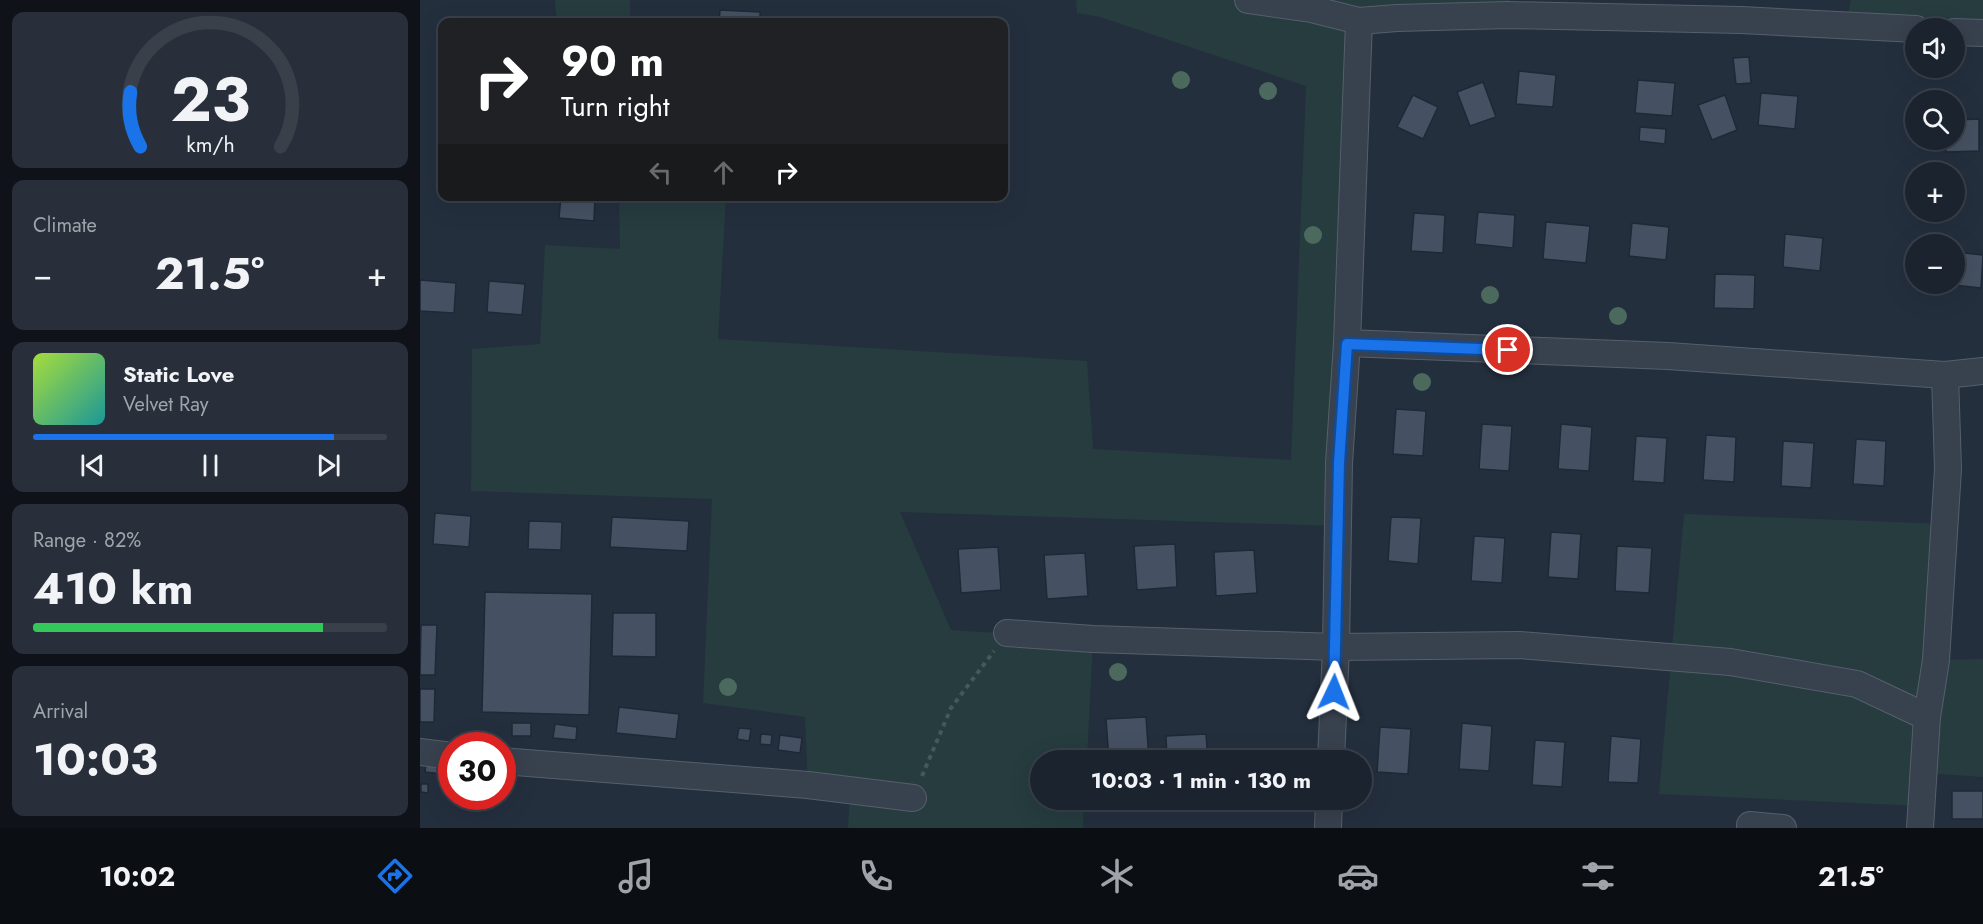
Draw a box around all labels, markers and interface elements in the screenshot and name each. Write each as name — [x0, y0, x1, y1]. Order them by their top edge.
map controls — [1905, 18, 1965, 294]
button: sound — [1905, 18, 1965, 78]
text: 90 m — [561, 31, 664, 92]
icon: right — [462, 42, 540, 120]
text: 23 — [170, 54, 250, 144]
text: Turn right — [561, 87, 669, 126]
button: search — [1905, 90, 1965, 150]
text: km/h — [186, 129, 234, 160]
icon: left — [644, 156, 677, 189]
icon: ahead — [707, 156, 740, 189]
icon: right — [770, 156, 803, 189]
button: + — [1905, 162, 1965, 222]
text: Climate — [33, 211, 97, 240]
button: − — [1905, 234, 1965, 294]
text: 21.5° — [155, 241, 264, 306]
text: − — [33, 251, 52, 298]
text: + — [367, 251, 387, 298]
pin — [1482, 324, 1533, 375]
icon: arrive — [1491, 333, 1524, 366]
text: Static Love — [123, 358, 234, 390]
text: Velvet Ray — [123, 390, 209, 419]
icon: previous — [76, 449, 109, 482]
icon: pause — [194, 449, 227, 482]
icon: next — [312, 449, 345, 482]
text: Range · 82% — [33, 526, 141, 555]
text: 410 km — [33, 556, 193, 621]
position arrow — [1302, 660, 1366, 724]
text: Arrival — [33, 697, 88, 726]
text: 10:03 — [33, 727, 158, 792]
speed limit sign: 30 — [438, 732, 516, 810]
text: 10:03 · 1 min · 130 m — [1091, 764, 1311, 796]
icon: directions — [374, 855, 416, 897]
icon: music — [615, 855, 657, 897]
icon: phone — [855, 855, 897, 897]
icon: climate — [1096, 855, 1138, 897]
icon: car — [1337, 855, 1379, 897]
icon: filters — [1577, 855, 1619, 897]
text: 10:02 — [99, 857, 175, 896]
text: 21.5° — [1818, 857, 1884, 896]

